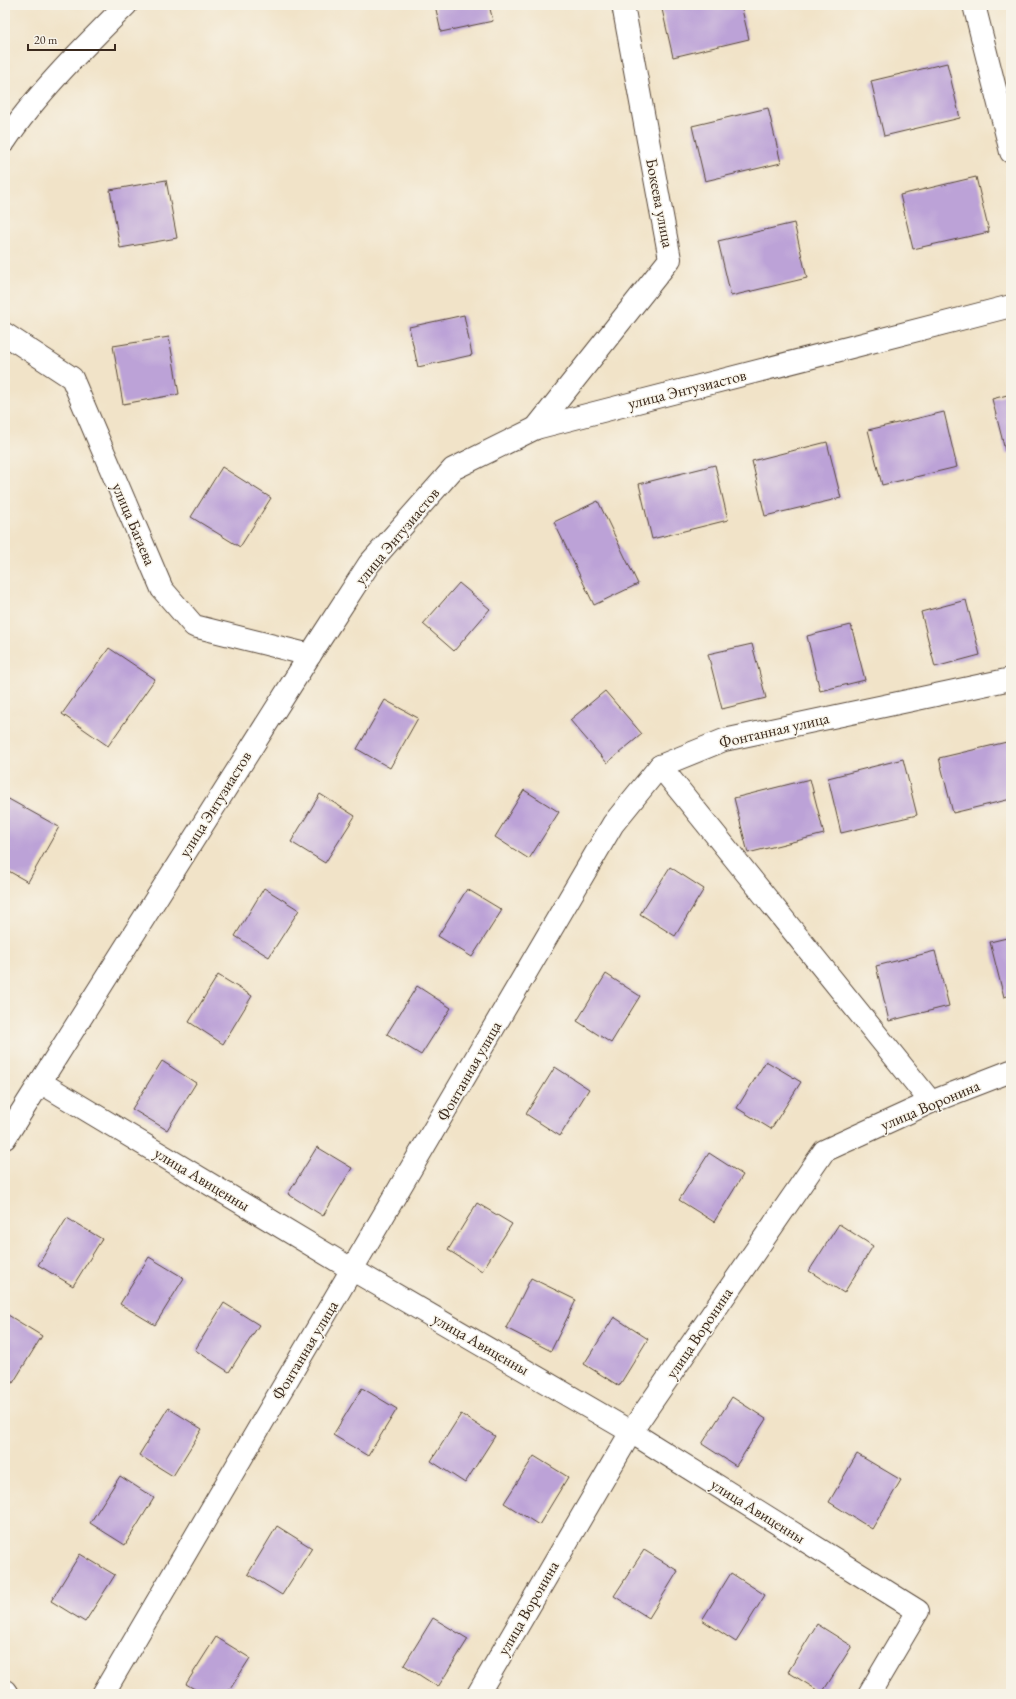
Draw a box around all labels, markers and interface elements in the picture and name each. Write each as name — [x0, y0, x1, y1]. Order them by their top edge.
scale bar — [28, 26, 115, 52]
text: 20 m — [34, 32, 58, 48]
street label: Бокеева улица — [641, 156, 679, 250]
street label: улица Энтузиастов — [626, 364, 749, 414]
street label: улица Багаева — [107, 479, 161, 569]
street label: улица Энтузиастов — [350, 483, 444, 589]
street label: Фонтанная улица — [717, 707, 832, 753]
street label: улица Энтузиастов — [174, 747, 256, 861]
street label: Фонтанная улица — [432, 1017, 506, 1125]
street label: улица Воронина — [877, 1074, 983, 1135]
street label: улица Авиценны — [150, 1142, 254, 1216]
street label: улица Воронина — [661, 1283, 738, 1383]
street label: Фонтанная улица — [267, 1296, 343, 1403]
street label: улица Авиценны — [429, 1308, 533, 1380]
street label: улица Авиценны — [707, 1474, 809, 1549]
street label: улица Воронина — [493, 1556, 564, 1659]

